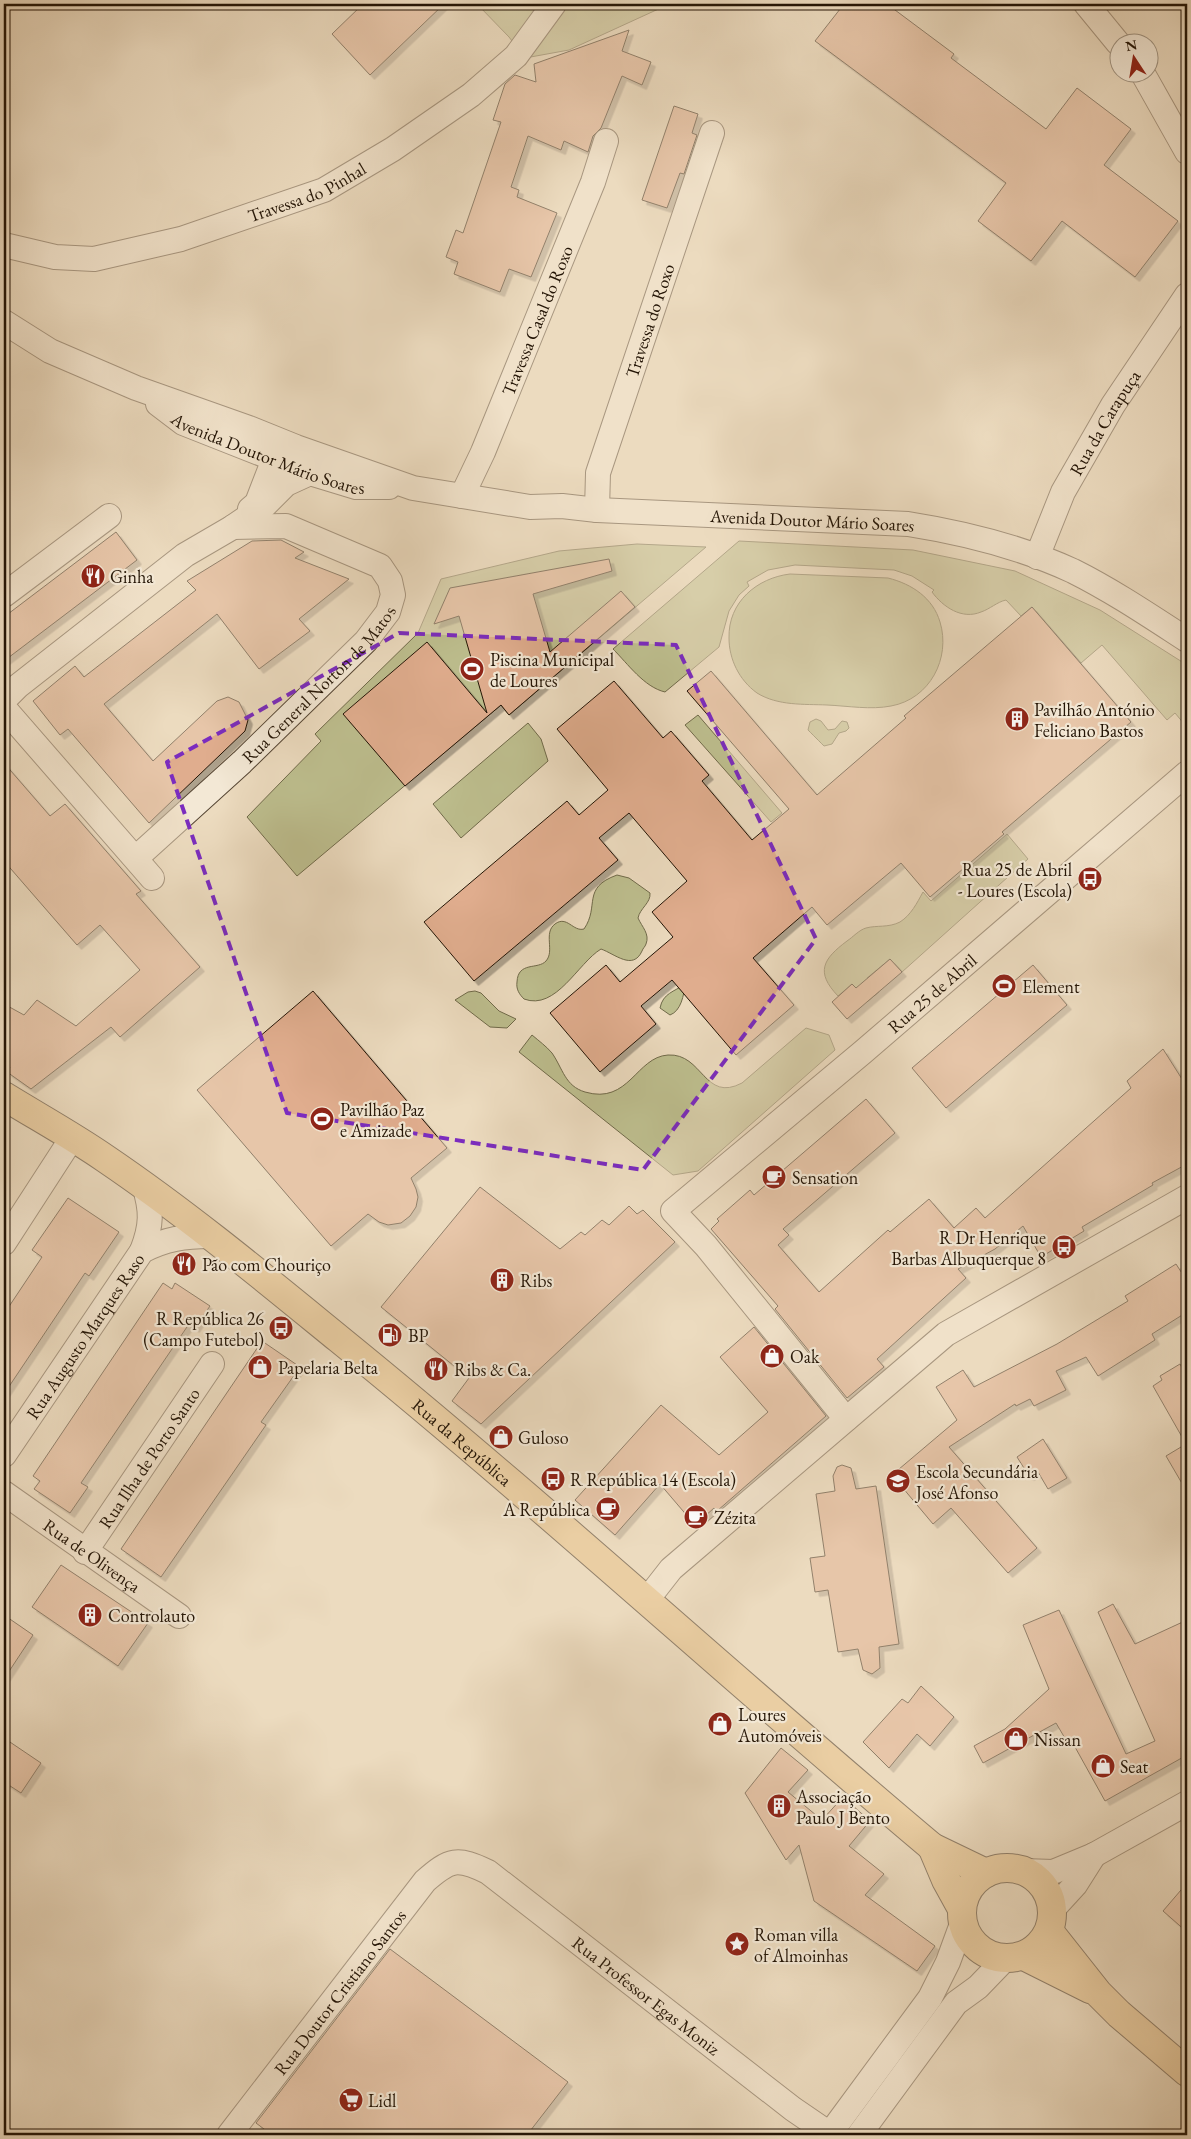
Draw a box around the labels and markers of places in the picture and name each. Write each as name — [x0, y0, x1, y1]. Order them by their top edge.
restaurant icon: Ginha — [80, 563, 106, 589]
place label: Ginha — [110, 565, 154, 588]
place label: Piscina Municipal de Loures — [490, 648, 614, 692]
sports icon: Piscina Municipal de Loures — [459, 656, 485, 682]
place label: Pavilhão António Feliciano Bastos — [1034, 698, 1155, 742]
building icon: Pavilhão António Feliciano Bastos — [1004, 706, 1030, 732]
place label: Rua 25 de Abril - Loures (Escola) — [958, 858, 1072, 902]
bus stop icon: Rua 25 de Abril - Loures (Escola) — [1077, 866, 1103, 892]
sports icon: Element — [991, 973, 1017, 999]
place label: Element — [1022, 975, 1080, 998]
place label: Pavilhão Paz e Amizade — [340, 1098, 424, 1142]
sports icon: Pavilhão Paz e Amizade — [309, 1106, 335, 1132]
cafe icon: Sensation — [761, 1164, 787, 1190]
place label: Sensation — [792, 1166, 859, 1189]
place label: R Dr Henrique Barbas Albuquerque 8 — [891, 1226, 1046, 1270]
bus stop icon: R Dr Henrique Barbas Albuquerque 8 — [1051, 1234, 1077, 1260]
restaurant icon: Pão com Chouriço — [171, 1251, 197, 1277]
place label: Pão com Chouriço — [202, 1253, 331, 1276]
building icon: Ribs — [489, 1267, 515, 1293]
place label: Ribs — [520, 1269, 553, 1292]
place label: R República 26 (Campo Futebol) — [143, 1307, 264, 1351]
bus stop icon: R República 26 (Campo Futebol) — [268, 1315, 294, 1341]
fuel station icon: BP — [377, 1322, 403, 1348]
place label: BP — [408, 1324, 429, 1347]
shop icon: Oak — [759, 1343, 785, 1369]
place label: Oak — [790, 1345, 820, 1368]
shop icon: Papelaria Belta — [247, 1354, 273, 1380]
place label: Papelaria Belta — [278, 1356, 379, 1379]
restaurant icon: Ribs & Ca. — [423, 1356, 449, 1382]
place label: Ribs & Ca. — [454, 1358, 531, 1381]
shop icon: Guloso — [488, 1424, 514, 1450]
place label: Guloso — [518, 1426, 569, 1449]
place label: Escola Secundária José Afonso — [914, 1460, 1039, 1504]
bus stop icon: R República 14 (Escola) — [540, 1466, 566, 1492]
place label: R República 14 (Escola) — [570, 1468, 736, 1491]
school or university icon: Escola Secundária José Afonso — [885, 1468, 911, 1494]
cafe icon: A República — [595, 1496, 621, 1522]
place label: A República — [502, 1498, 591, 1521]
cafe icon: Zézita — [683, 1504, 709, 1530]
place label: Zézita — [714, 1506, 757, 1529]
building icon: Controlauto — [77, 1602, 103, 1628]
place label: Controlauto — [108, 1604, 195, 1627]
place label: Loures Automóveis — [737, 1703, 822, 1747]
shop icon: Loures Automóveis — [707, 1711, 733, 1737]
shop icon: Nissan — [1003, 1726, 1029, 1752]
place label: Nissan — [1034, 1728, 1081, 1751]
shop icon: Seat — [1090, 1753, 1116, 1779]
place label: Seat — [1120, 1755, 1149, 1778]
place label: Associação Paulo J Bento — [795, 1785, 890, 1829]
building icon: Associação Paulo J Bento — [766, 1793, 792, 1819]
place label: Roman villa of Almoinhas — [754, 1923, 848, 1967]
place icon: Roman villa of Almoinhas — [724, 1931, 750, 1957]
supermarket icon: Lidl — [338, 2087, 364, 2113]
place label: Lidl — [368, 2089, 396, 2112]

